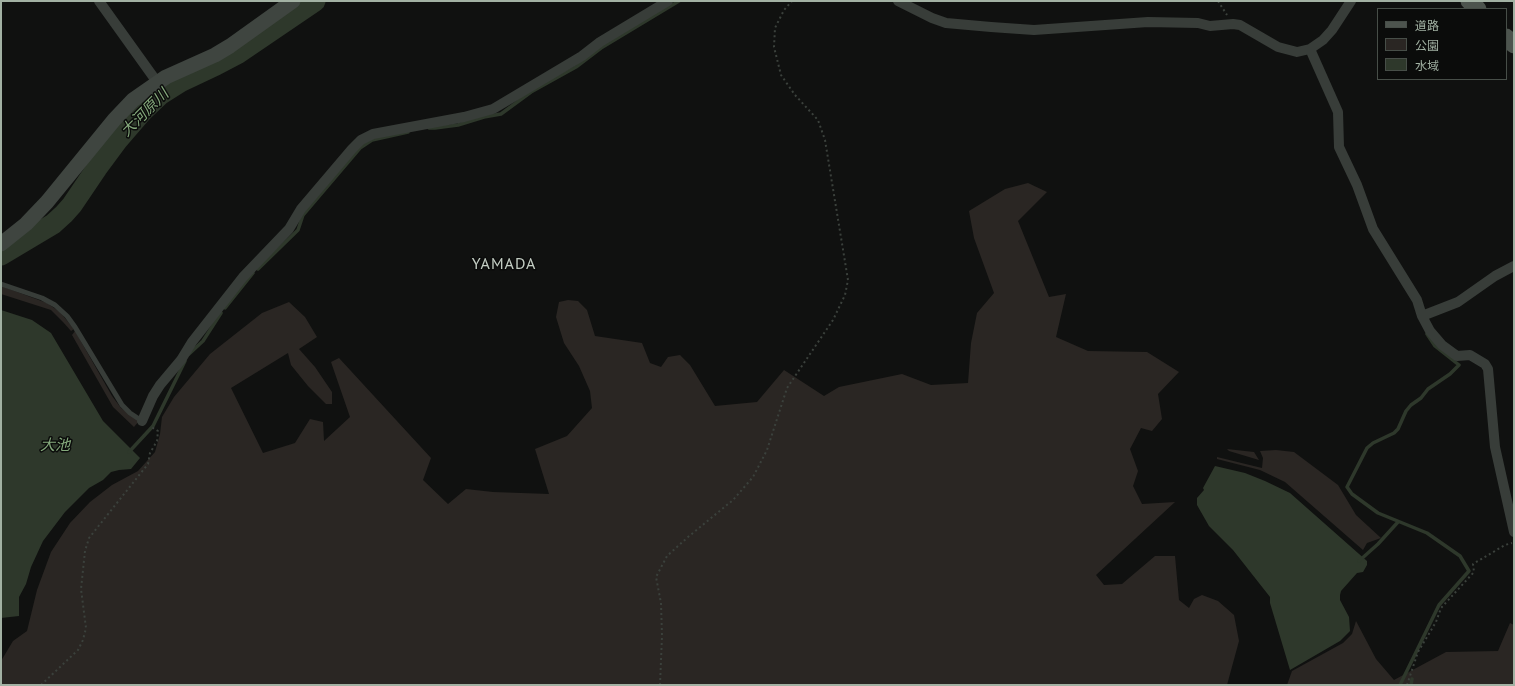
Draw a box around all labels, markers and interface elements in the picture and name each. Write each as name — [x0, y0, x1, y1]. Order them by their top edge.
legend — [1377, 8, 1507, 80]
text: 道路 — [1415, 18, 1439, 33]
text: 公園 — [1415, 38, 1439, 53]
text: 水域 — [1415, 58, 1439, 73]
water label: 大河原川 — [117, 85, 173, 141]
district label: YAMADA — [472, 254, 536, 274]
water label: 大池 — [40, 437, 70, 455]

